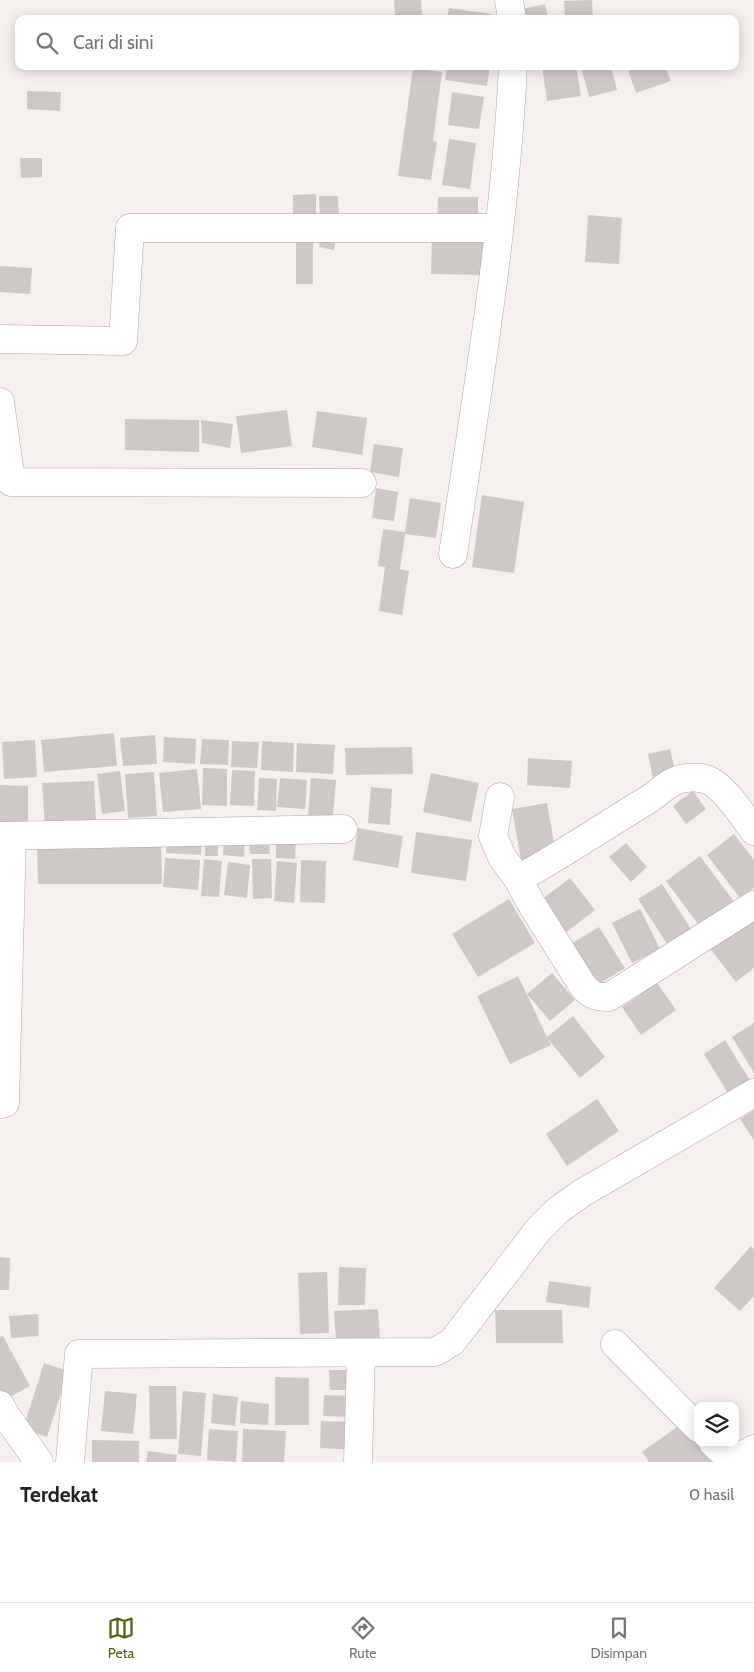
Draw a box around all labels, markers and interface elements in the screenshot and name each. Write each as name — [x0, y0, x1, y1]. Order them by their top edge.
search box — [15, 15, 739, 70]
icon: search — [33, 29, 61, 57]
text: Cari di sini — [73, 31, 154, 54]
map controls — [694, 1402, 739, 1447]
button: layers — [694, 1402, 739, 1447]
text: Terdekat — [20, 1482, 98, 1507]
text: 0 hasil — [689, 1485, 734, 1504]
tab: Peta — [107, 1614, 135, 1662]
tab: Rute — [349, 1614, 377, 1662]
tab: Disimpan — [591, 1614, 647, 1662]

